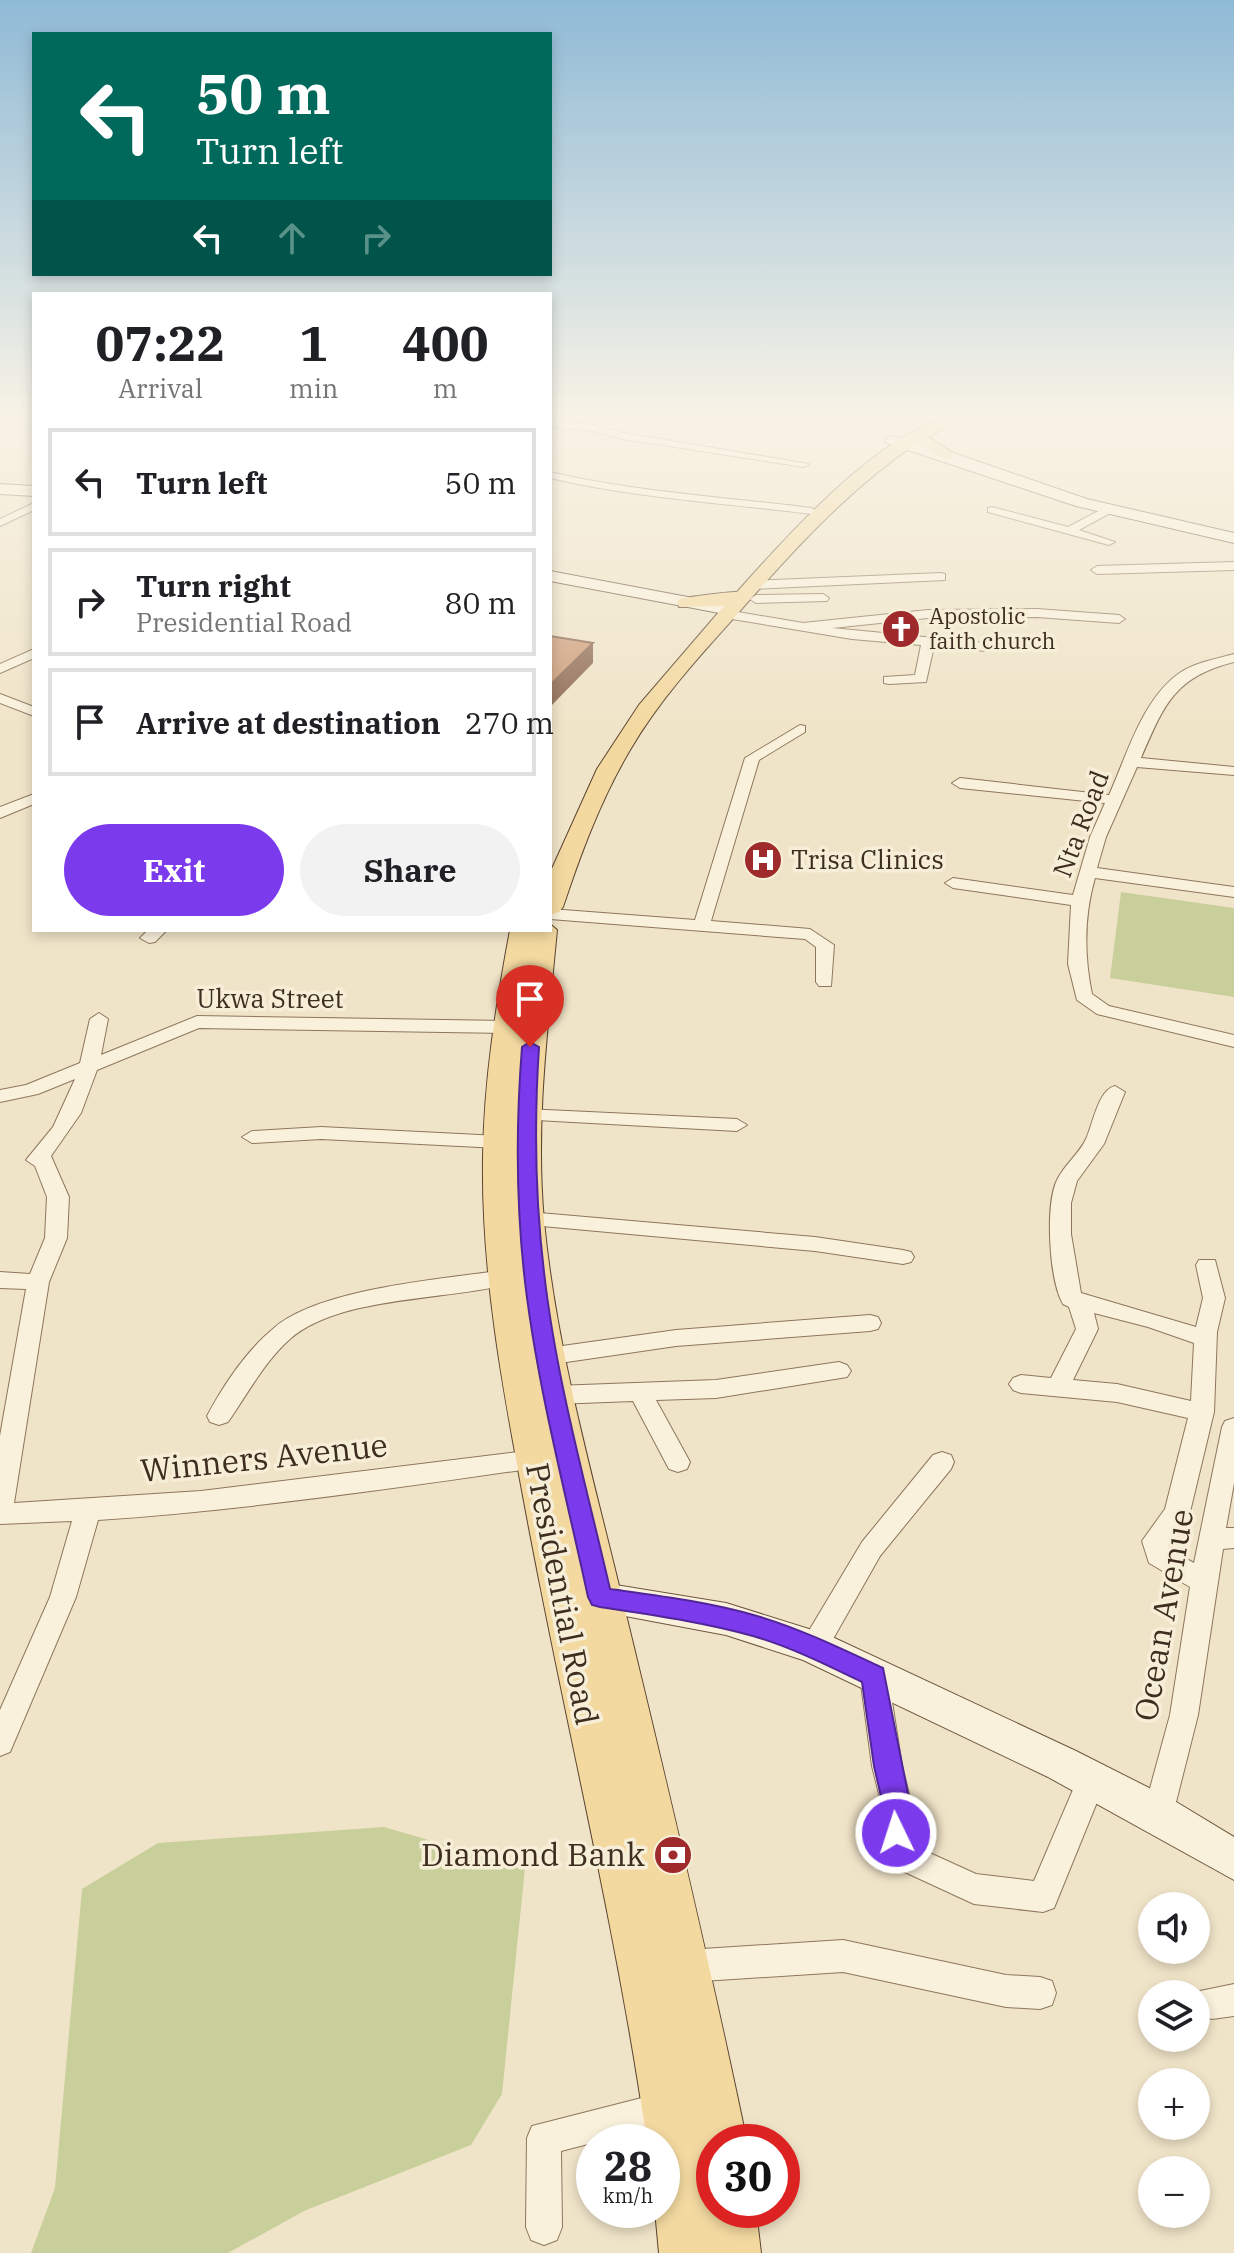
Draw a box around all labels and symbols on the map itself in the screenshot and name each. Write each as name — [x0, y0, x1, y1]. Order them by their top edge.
place label: Apostolic faith church — [929, 601, 1056, 655]
church icon: Apostolic faith church — [880, 608, 922, 650]
street label: Nta Road — [1044, 765, 1116, 882]
hospital icon: Trisa Clinics — [742, 839, 784, 881]
place label: Trisa Clinics — [791, 842, 944, 876]
pin — [496, 965, 564, 1047]
street label: Ukwa Street — [196, 981, 344, 1015]
street label: Winners Avenue — [138, 1423, 390, 1491]
street label: Presidential Road — [517, 1459, 609, 1728]
street label: Ocean Avenue — [1124, 1506, 1202, 1724]
position arrow — [854, 1791, 938, 1875]
place label: Diamond Bank — [421, 1833, 645, 1875]
bank icon: Diamond Bank — [652, 1834, 694, 1876]
speed limit sign: 30 — [696, 2124, 800, 2228]

